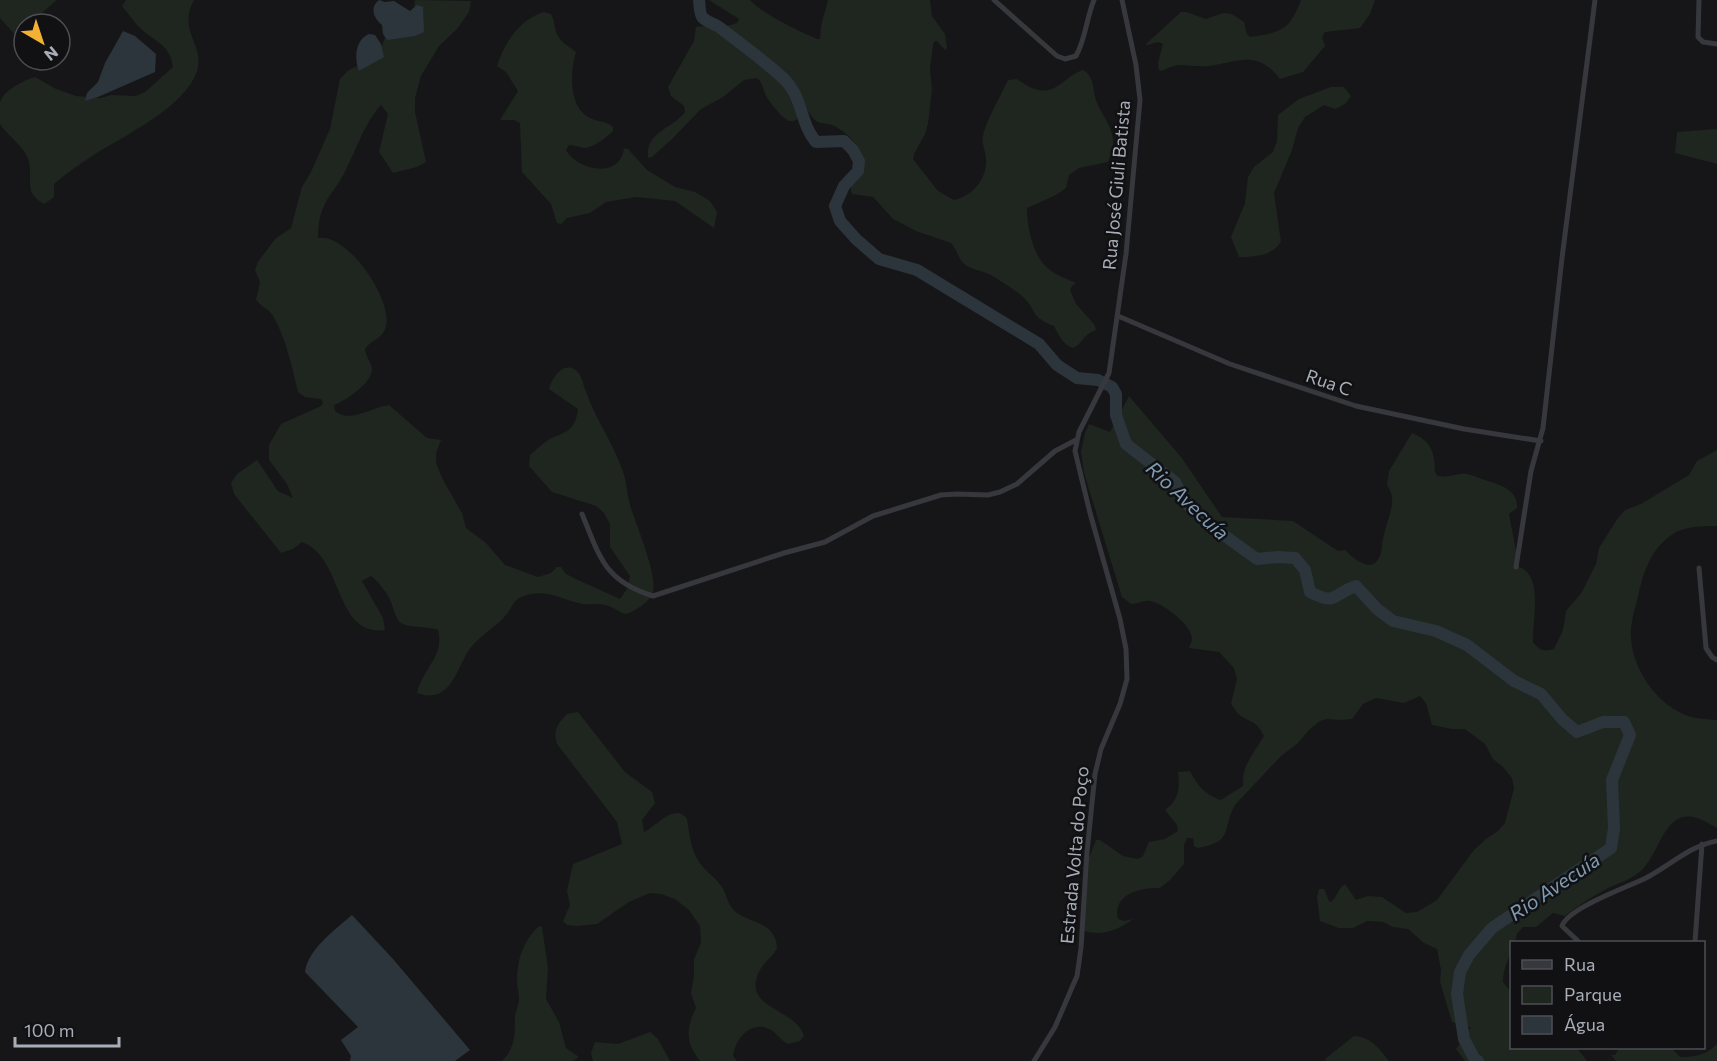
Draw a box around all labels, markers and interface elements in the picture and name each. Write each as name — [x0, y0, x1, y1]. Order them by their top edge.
north arrow — [12, 12, 72, 72]
text: N — [41, 43, 62, 65]
street label: Rua José Giuli Batista — [1098, 99, 1134, 271]
street label: Rua C — [1303, 364, 1355, 400]
water label: Rio Avecuía — [1142, 456, 1234, 544]
street label: Estrada Volta do Poço — [1055, 765, 1093, 945]
water label: Rio Avecuía — [1504, 847, 1604, 925]
legend — [1510, 941, 1705, 1049]
text: Rua — [1564, 953, 1595, 975]
text: Parque — [1564, 983, 1622, 1005]
scale bar — [15, 1010, 118, 1048]
text: Água — [1564, 1013, 1605, 1035]
text: 100 m — [24, 1019, 74, 1041]

